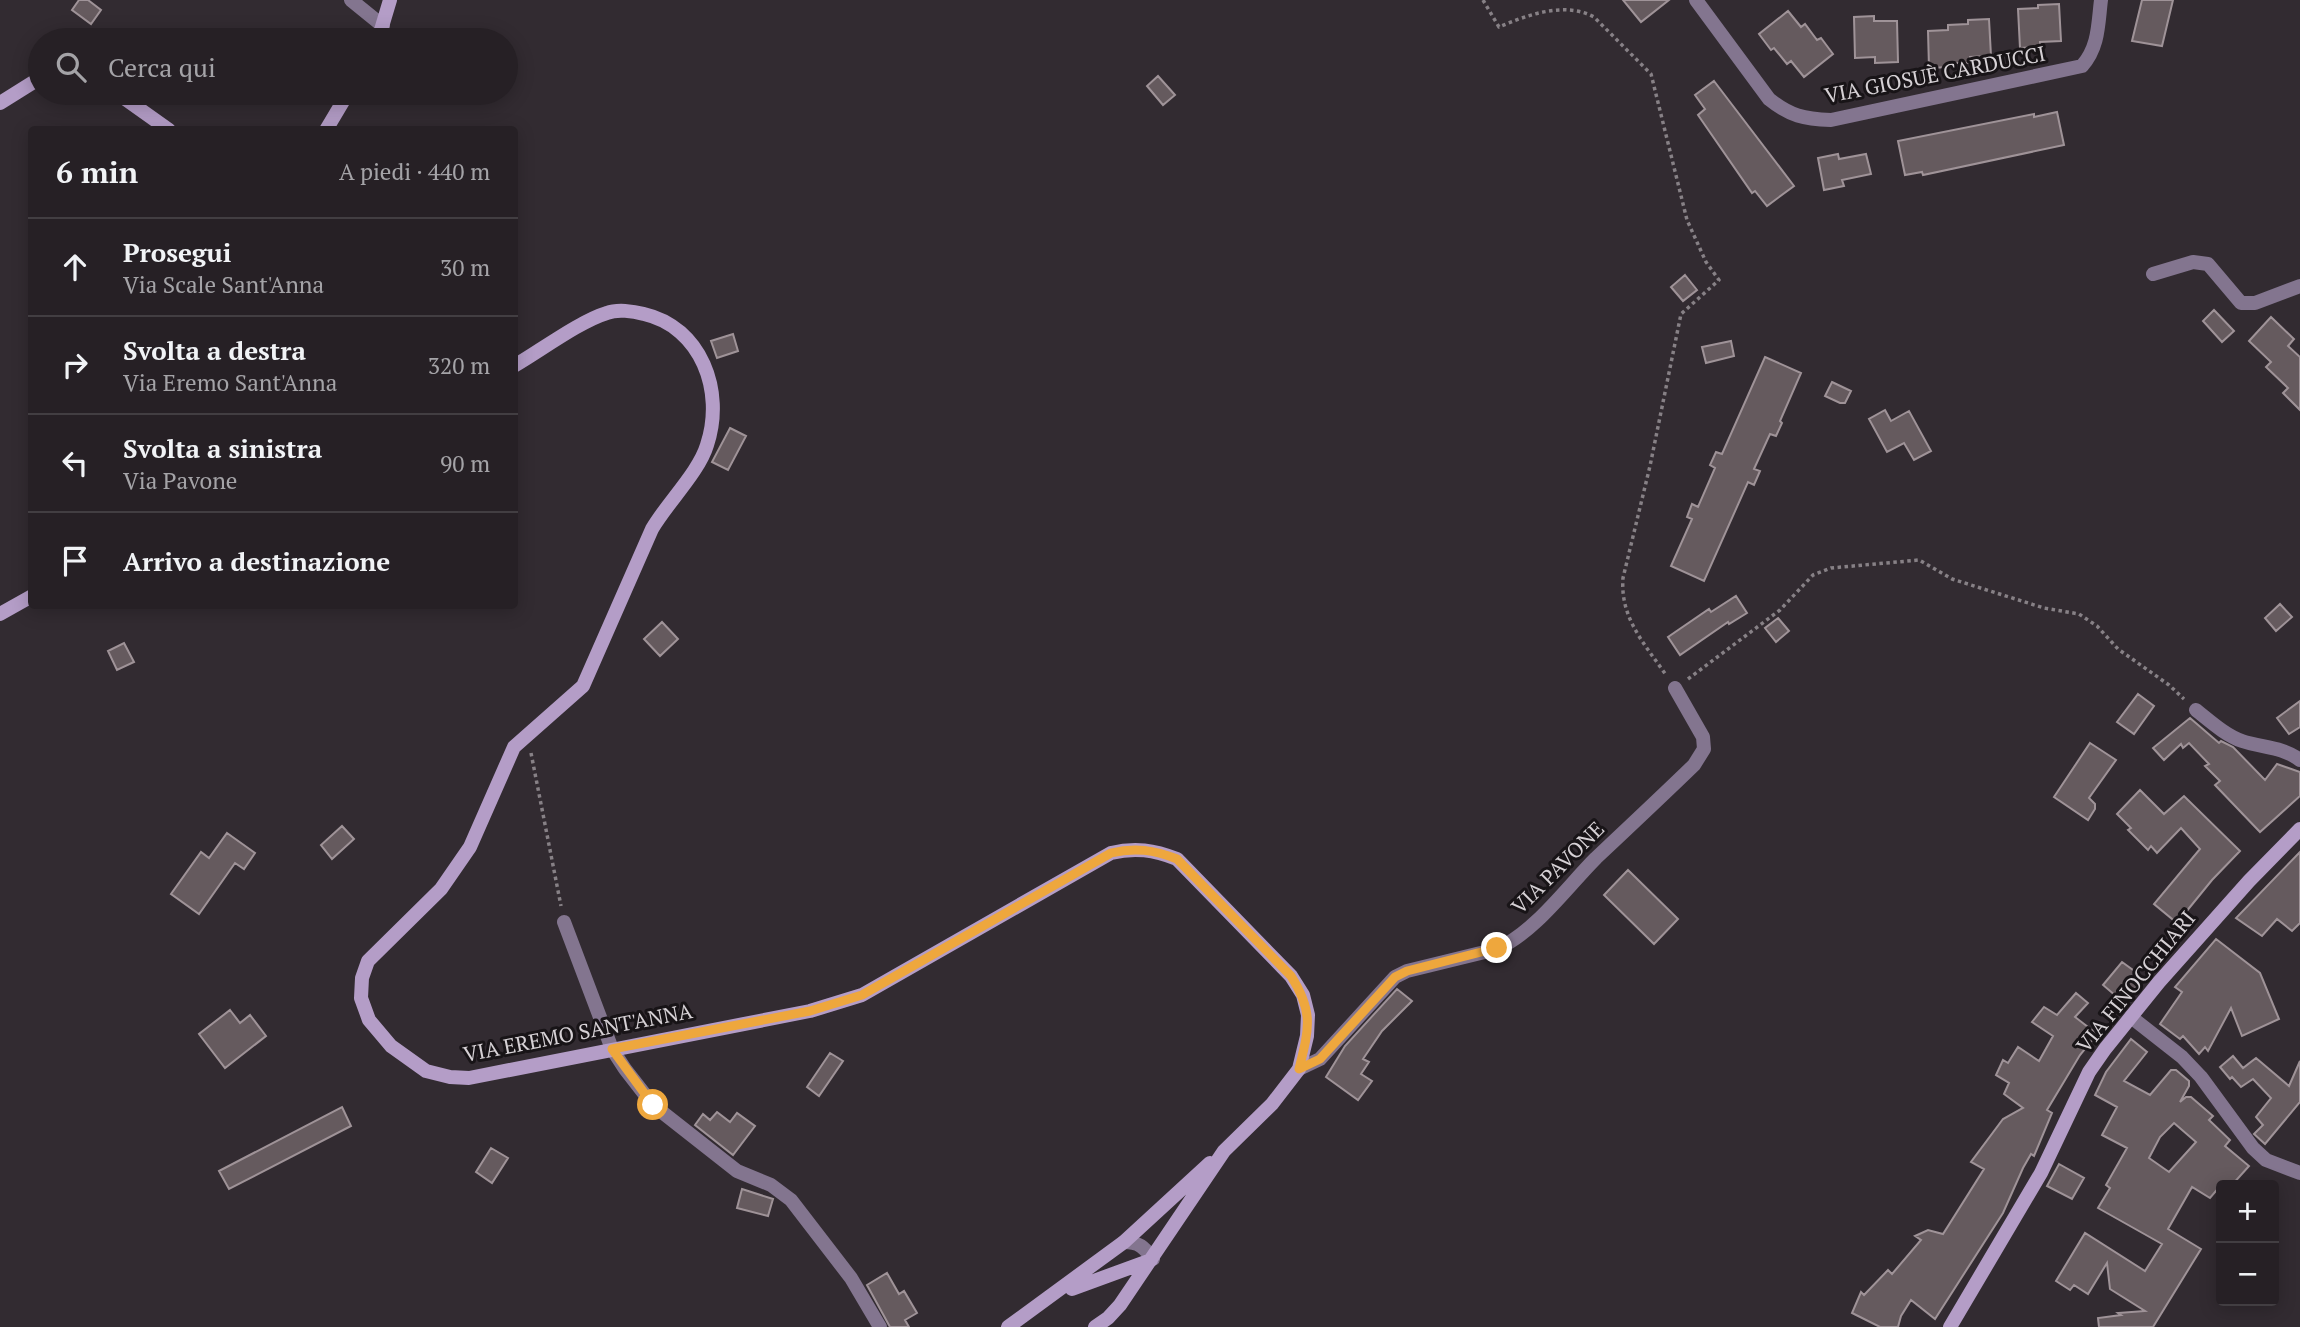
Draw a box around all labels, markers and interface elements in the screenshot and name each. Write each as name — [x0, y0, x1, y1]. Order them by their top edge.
search box — [28, 28, 518, 105]
street label: VIA GIOSUÈ CARDUCCI — [1822, 39, 2048, 109]
icon: search — [52, 48, 90, 86]
text: Cerca qui — [108, 50, 216, 84]
text: 6 min — [56, 152, 138, 192]
text: A piedi · 440 m — [339, 156, 490, 187]
text: Prosegui — [123, 235, 231, 269]
icon: ahead — [56, 248, 94, 286]
text: 30 m — [440, 252, 490, 283]
text: Via Scale Sant'Anna — [123, 269, 324, 300]
text: Svolta a destra — [123, 333, 306, 367]
icon: right — [56, 346, 94, 384]
text: 320 m — [428, 350, 490, 381]
text: Via Eremo Sant'Anna — [123, 367, 337, 398]
text: Svolta a sinistra — [123, 431, 322, 465]
icon: left — [56, 444, 94, 482]
text: 90 m — [440, 448, 490, 479]
text: Via Pavone — [123, 465, 237, 496]
icon: arrive — [56, 542, 94, 580]
text: Arrivo a destinazione — [123, 544, 390, 578]
street label: VIA PAVONE — [1505, 815, 1610, 920]
street label: VIA FINOCCHIARI — [2069, 905, 2201, 1058]
route end — [1481, 932, 1512, 963]
street label: VIA EREMO SANT'ANNA — [461, 996, 695, 1068]
route start — [637, 1089, 668, 1120]
map controls — [2216, 1180, 2279, 1306]
button: + — [2216, 1180, 2279, 1243]
button: − — [2216, 1243, 2279, 1306]

